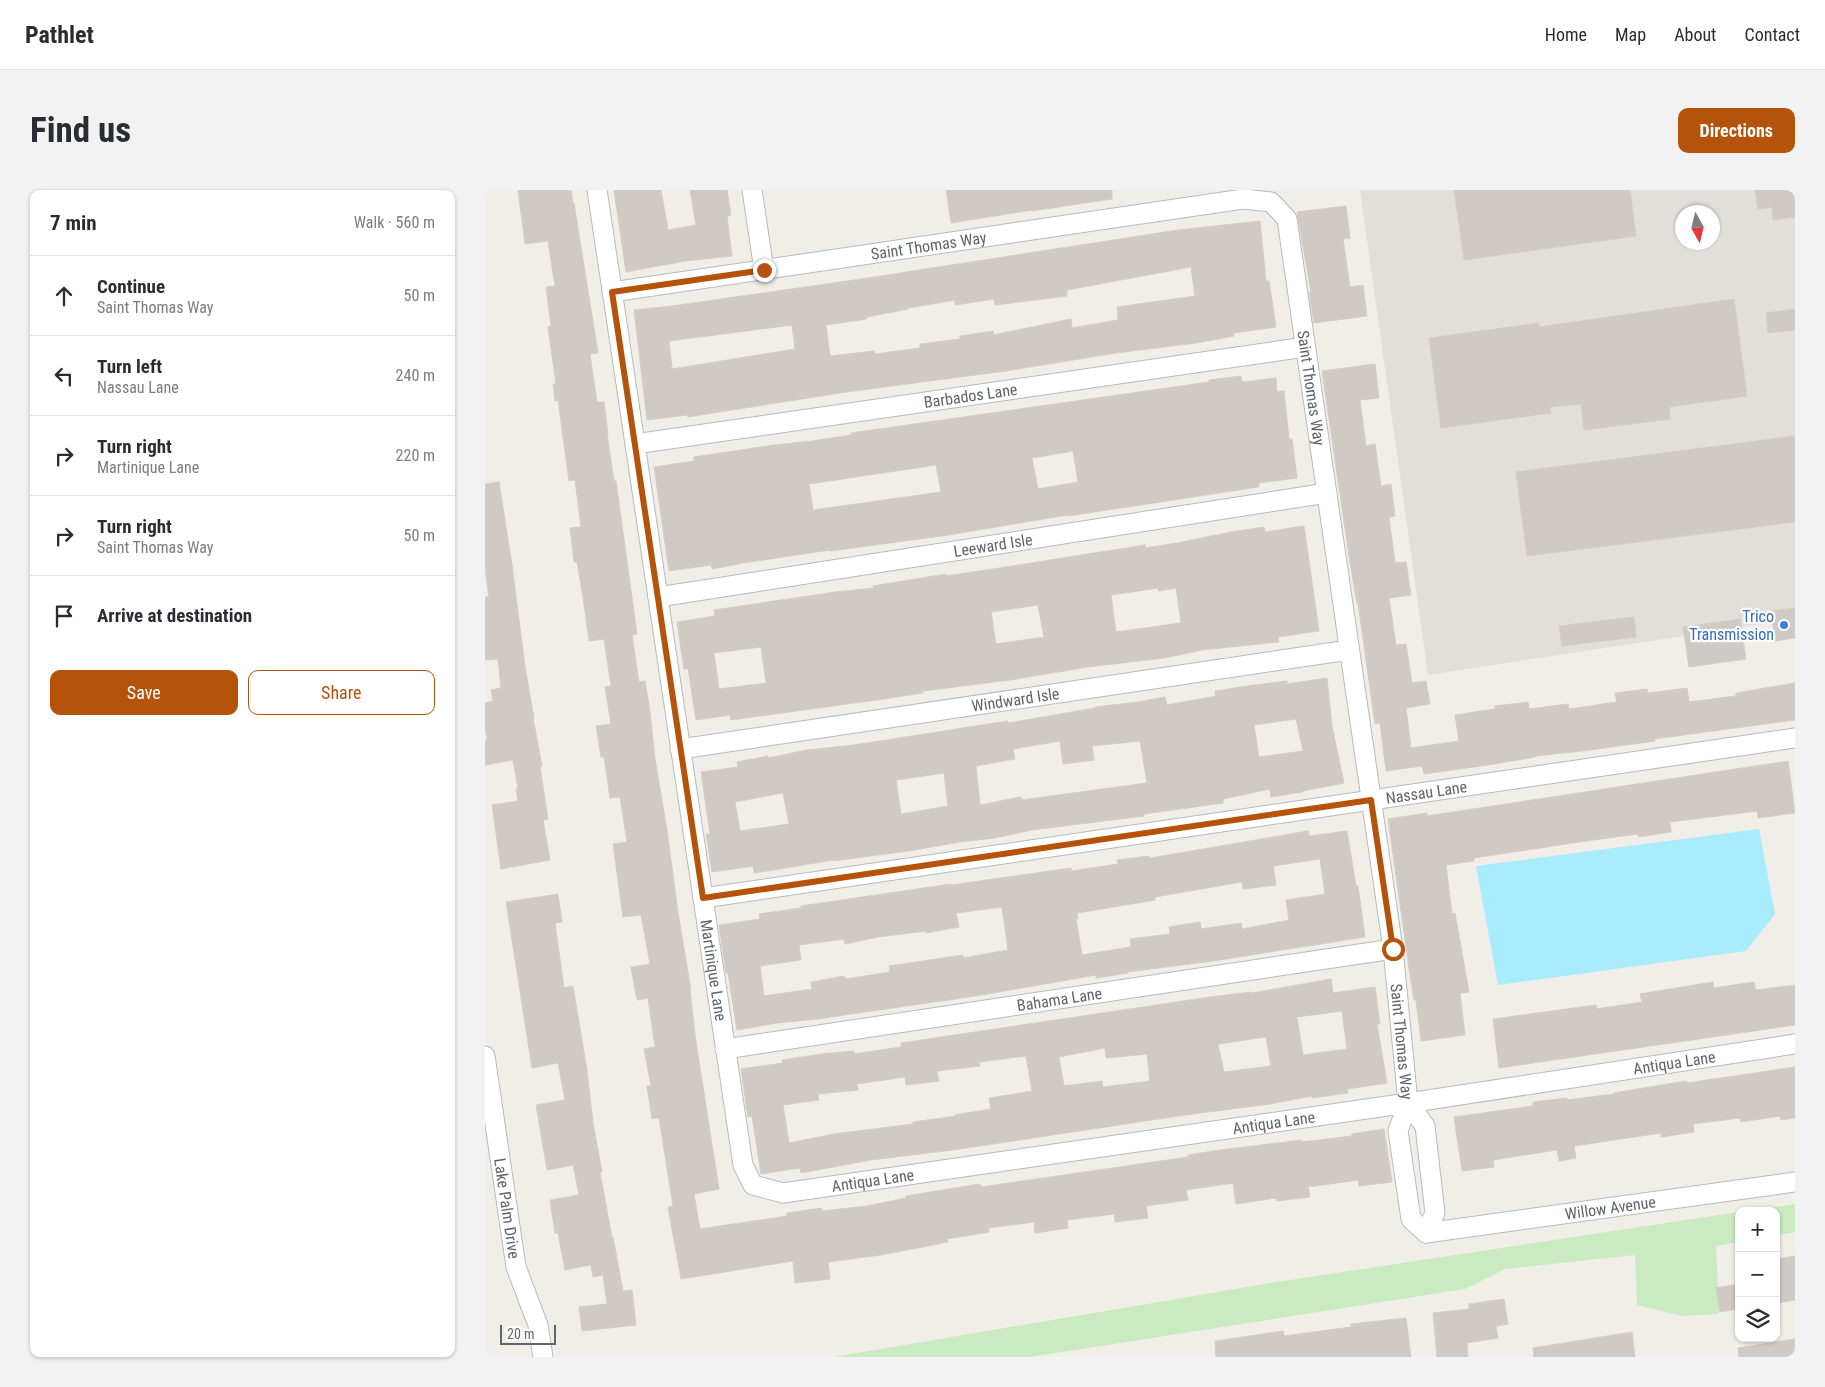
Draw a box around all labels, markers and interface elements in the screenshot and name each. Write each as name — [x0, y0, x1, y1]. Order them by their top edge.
text: Pathlet — [25, 21, 94, 49]
text: Home — [1545, 24, 1587, 45]
text: Map — [1615, 24, 1646, 45]
text: About — [1674, 24, 1716, 45]
text: Contact — [1744, 24, 1800, 45]
button: Directions — [1678, 108, 1795, 153]
text: Find us — [30, 110, 131, 151]
north arrow — [1675, 205, 1720, 250]
text: 7 min — [50, 211, 97, 235]
text: Walk · 560 m — [354, 213, 435, 232]
street label: Saint Thomas Way — [870, 227, 988, 263]
route end — [753, 259, 776, 282]
text: Continue — [97, 275, 165, 298]
icon: ahead — [50, 282, 78, 310]
text: 50 m — [403, 286, 435, 305]
text: Saint Thomas Way — [97, 298, 213, 317]
street label: Saint Thomas Way — [1294, 329, 1329, 447]
text: Turn left — [97, 355, 162, 378]
icon: left — [50, 362, 78, 390]
text: 240 m — [396, 366, 435, 385]
text: Nassau Lane — [97, 378, 179, 397]
street label: Barbados Lane — [922, 379, 1019, 412]
text: Turn right — [97, 435, 172, 458]
icon: right — [50, 442, 78, 470]
text: 220 m — [396, 446, 435, 465]
text: Martinique Lane — [97, 458, 199, 477]
text: Turn right — [97, 515, 172, 538]
icon: right — [50, 522, 78, 550]
text: 50 m — [403, 526, 435, 545]
street label: Leeward Isle — [952, 529, 1034, 560]
text: Saint Thomas Way — [97, 538, 213, 557]
icon: arrive — [50, 602, 78, 630]
text: Arrive at destination — [97, 604, 252, 627]
place label: Trico Transmission — [1689, 607, 1774, 644]
marker: Trico Transmission — [1778, 619, 1790, 631]
button: Save — [50, 670, 238, 715]
button: Share — [248, 670, 435, 715]
street label: Windward Isle — [970, 684, 1060, 715]
street label: Nassau Lane — [1384, 777, 1468, 807]
street label: Martinique Lane — [697, 918, 731, 1022]
route start — [1382, 938, 1405, 961]
street label: Bahama Lane — [1015, 983, 1103, 1015]
street label: Saint Thomas Way — [1387, 983, 1417, 1101]
street label: Antiqua Lane — [1632, 1047, 1717, 1078]
street label: Antiqua Lane — [1231, 1107, 1316, 1138]
street label: Lake Palm Drive — [491, 1157, 524, 1260]
street label: Antiqua Lane — [830, 1165, 915, 1195]
street label: Willow Avenue — [1564, 1192, 1657, 1223]
map controls — [1735, 1207, 1780, 1342]
button: + — [1735, 1207, 1780, 1252]
button: − — [1735, 1252, 1780, 1297]
button: layers — [1735, 1297, 1780, 1342]
scale bar — [500, 1322, 556, 1345]
text: 20 m — [507, 1326, 535, 1342]

